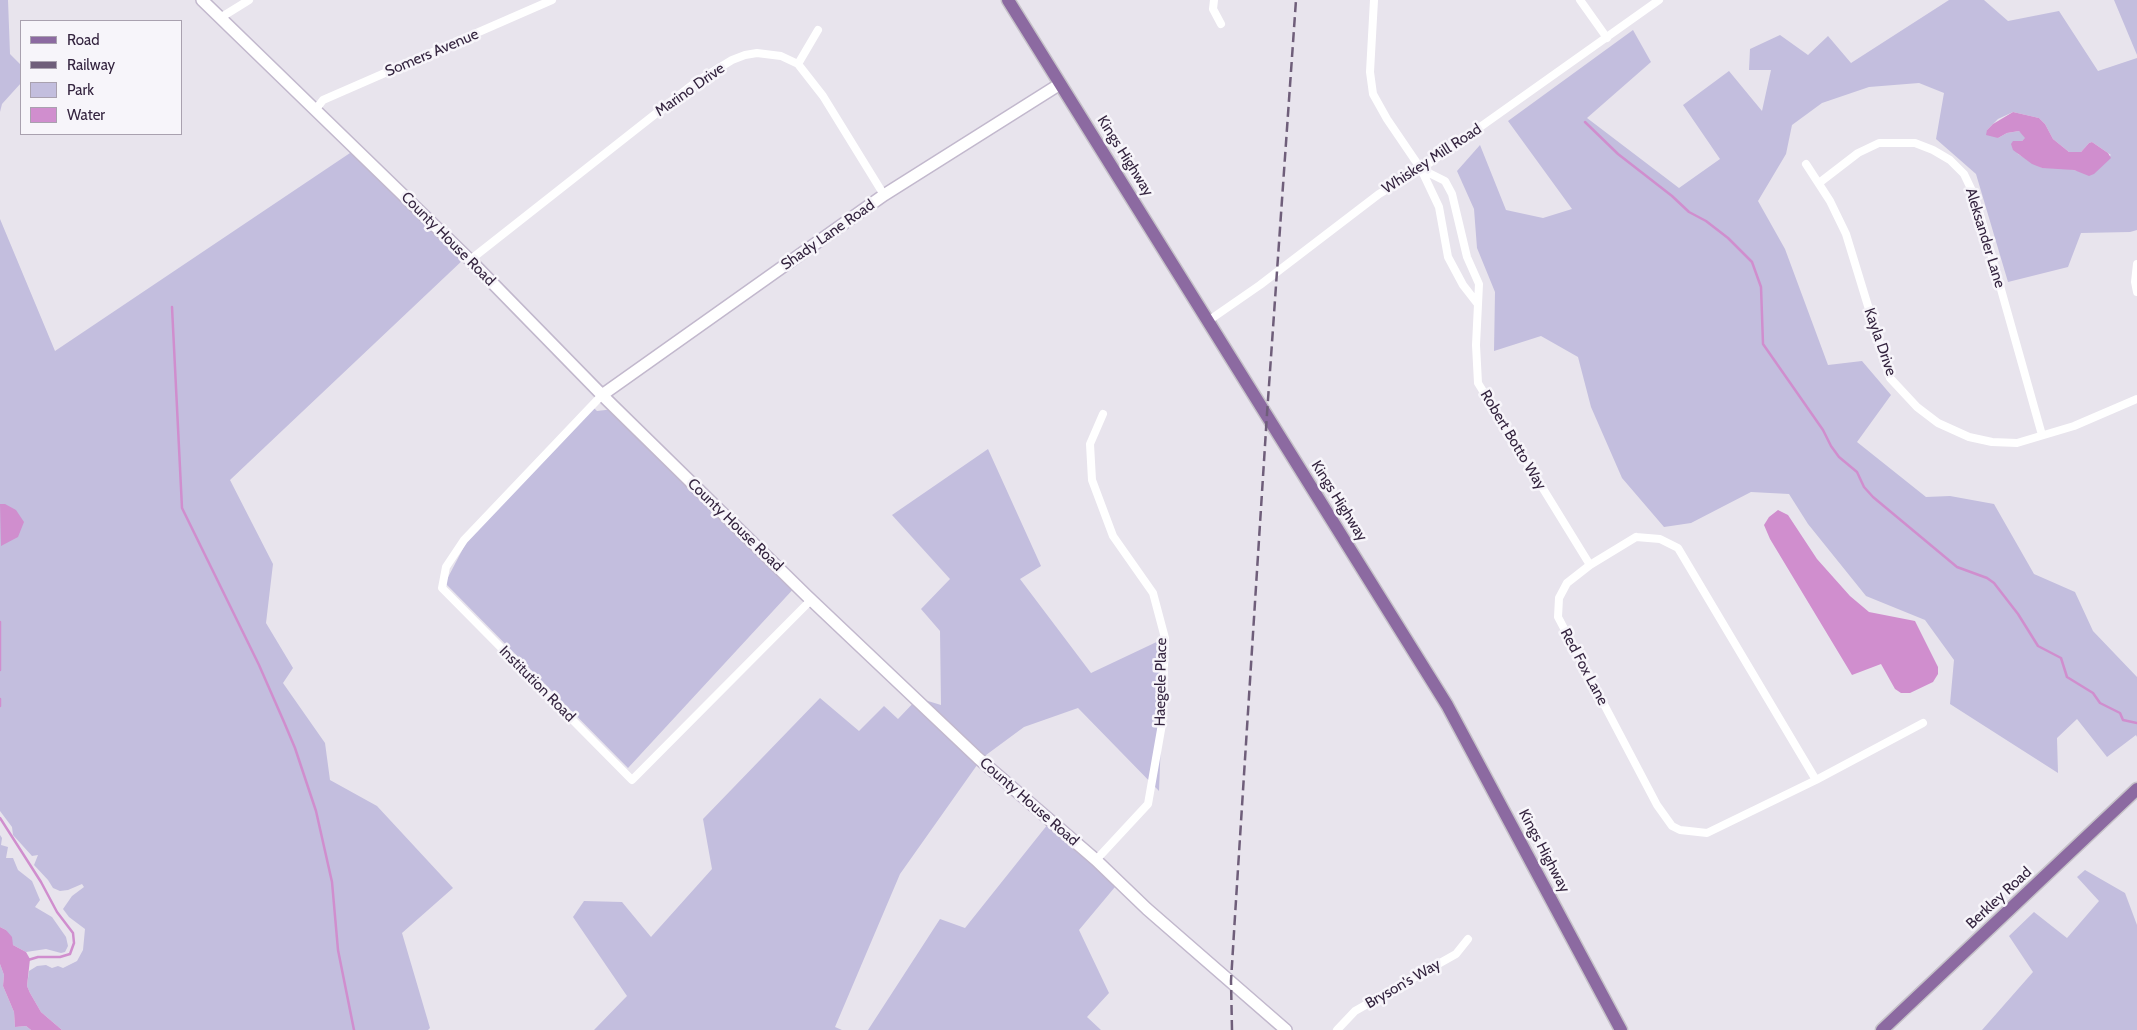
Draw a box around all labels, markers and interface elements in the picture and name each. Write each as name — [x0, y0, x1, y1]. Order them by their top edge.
legend — [20, 20, 182, 135]
street label: Somers Avenue — [383, 25, 481, 81]
text: Road — [67, 31, 100, 49]
text: Railway — [67, 56, 115, 74]
street label: Marino Drive — [652, 59, 728, 121]
text: Park — [67, 81, 94, 99]
text: Water — [67, 106, 105, 124]
street label: Kings Highway — [1093, 112, 1157, 200]
street label: Whiskey Mill Road — [1379, 120, 1485, 198]
street label: Aleksander Lane — [1961, 186, 2009, 290]
street label: County House Road — [397, 188, 499, 290]
street label: Shady Lane Road — [778, 196, 878, 274]
street label: Kayla Drive — [1860, 306, 1900, 378]
street label: Robert Botto Way — [1476, 387, 1550, 493]
street label: Kings Highway — [1307, 457, 1371, 545]
street label: County House Road — [684, 475, 786, 575]
street label: Red Fox Lane — [1556, 625, 1612, 709]
street label: Haegele Place — [1151, 638, 1171, 726]
street label: Institution Road — [495, 642, 579, 726]
street label: County House Road — [976, 754, 1082, 850]
street label: Kings Highway — [1514, 806, 1574, 896]
street label: Berkley Road — [1963, 863, 2035, 933]
street label: Bryson's Way — [1362, 955, 1444, 1013]

